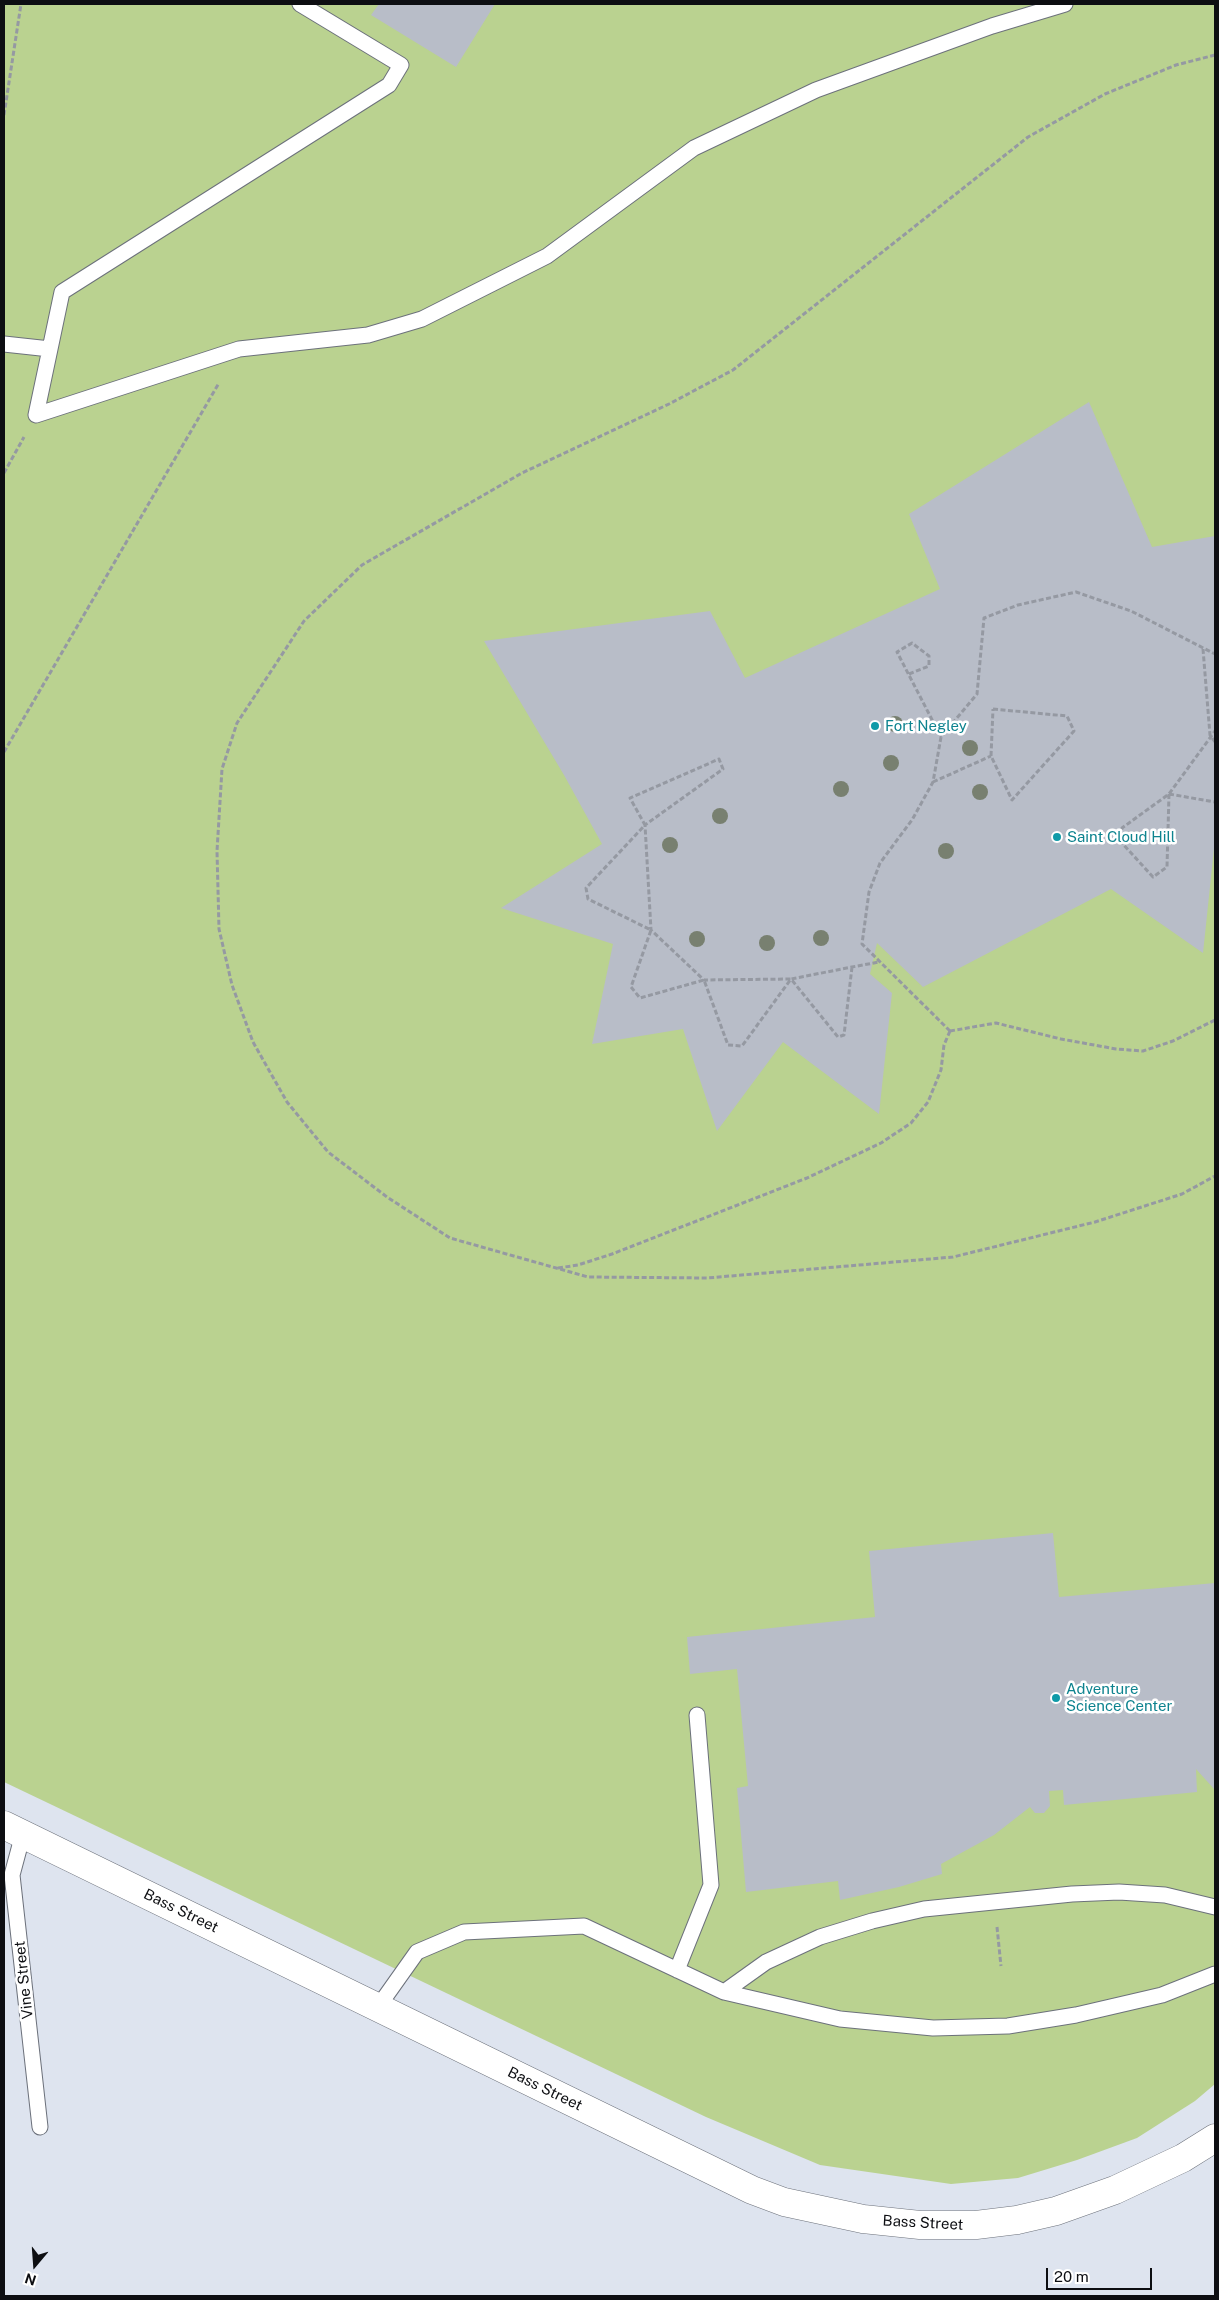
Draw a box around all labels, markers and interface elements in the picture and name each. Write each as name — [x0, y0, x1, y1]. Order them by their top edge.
place label: Fort Negley — [885, 717, 967, 735]
marker: Fort Negley — [869, 720, 881, 732]
place label: Saint Cloud Hill — [1067, 828, 1175, 846]
marker: Saint Cloud Hill — [1051, 831, 1063, 843]
place label: Adventure Science Center — [1066, 1680, 1172, 1715]
marker: Adventure Science Center — [1050, 1692, 1062, 1704]
street label: Bass Street — [141, 1885, 221, 1937]
street label: Vine Street — [11, 1940, 37, 2020]
street label: Bass Street — [505, 2063, 585, 2115]
street label: Bass Street — [882, 2212, 964, 2234]
north arrow — [10, 2240, 60, 2290]
scale bar — [1049, 2258, 1155, 2290]
text: 20 m — [1054, 2268, 1089, 2285]
text: N — [23, 2270, 38, 2289]

